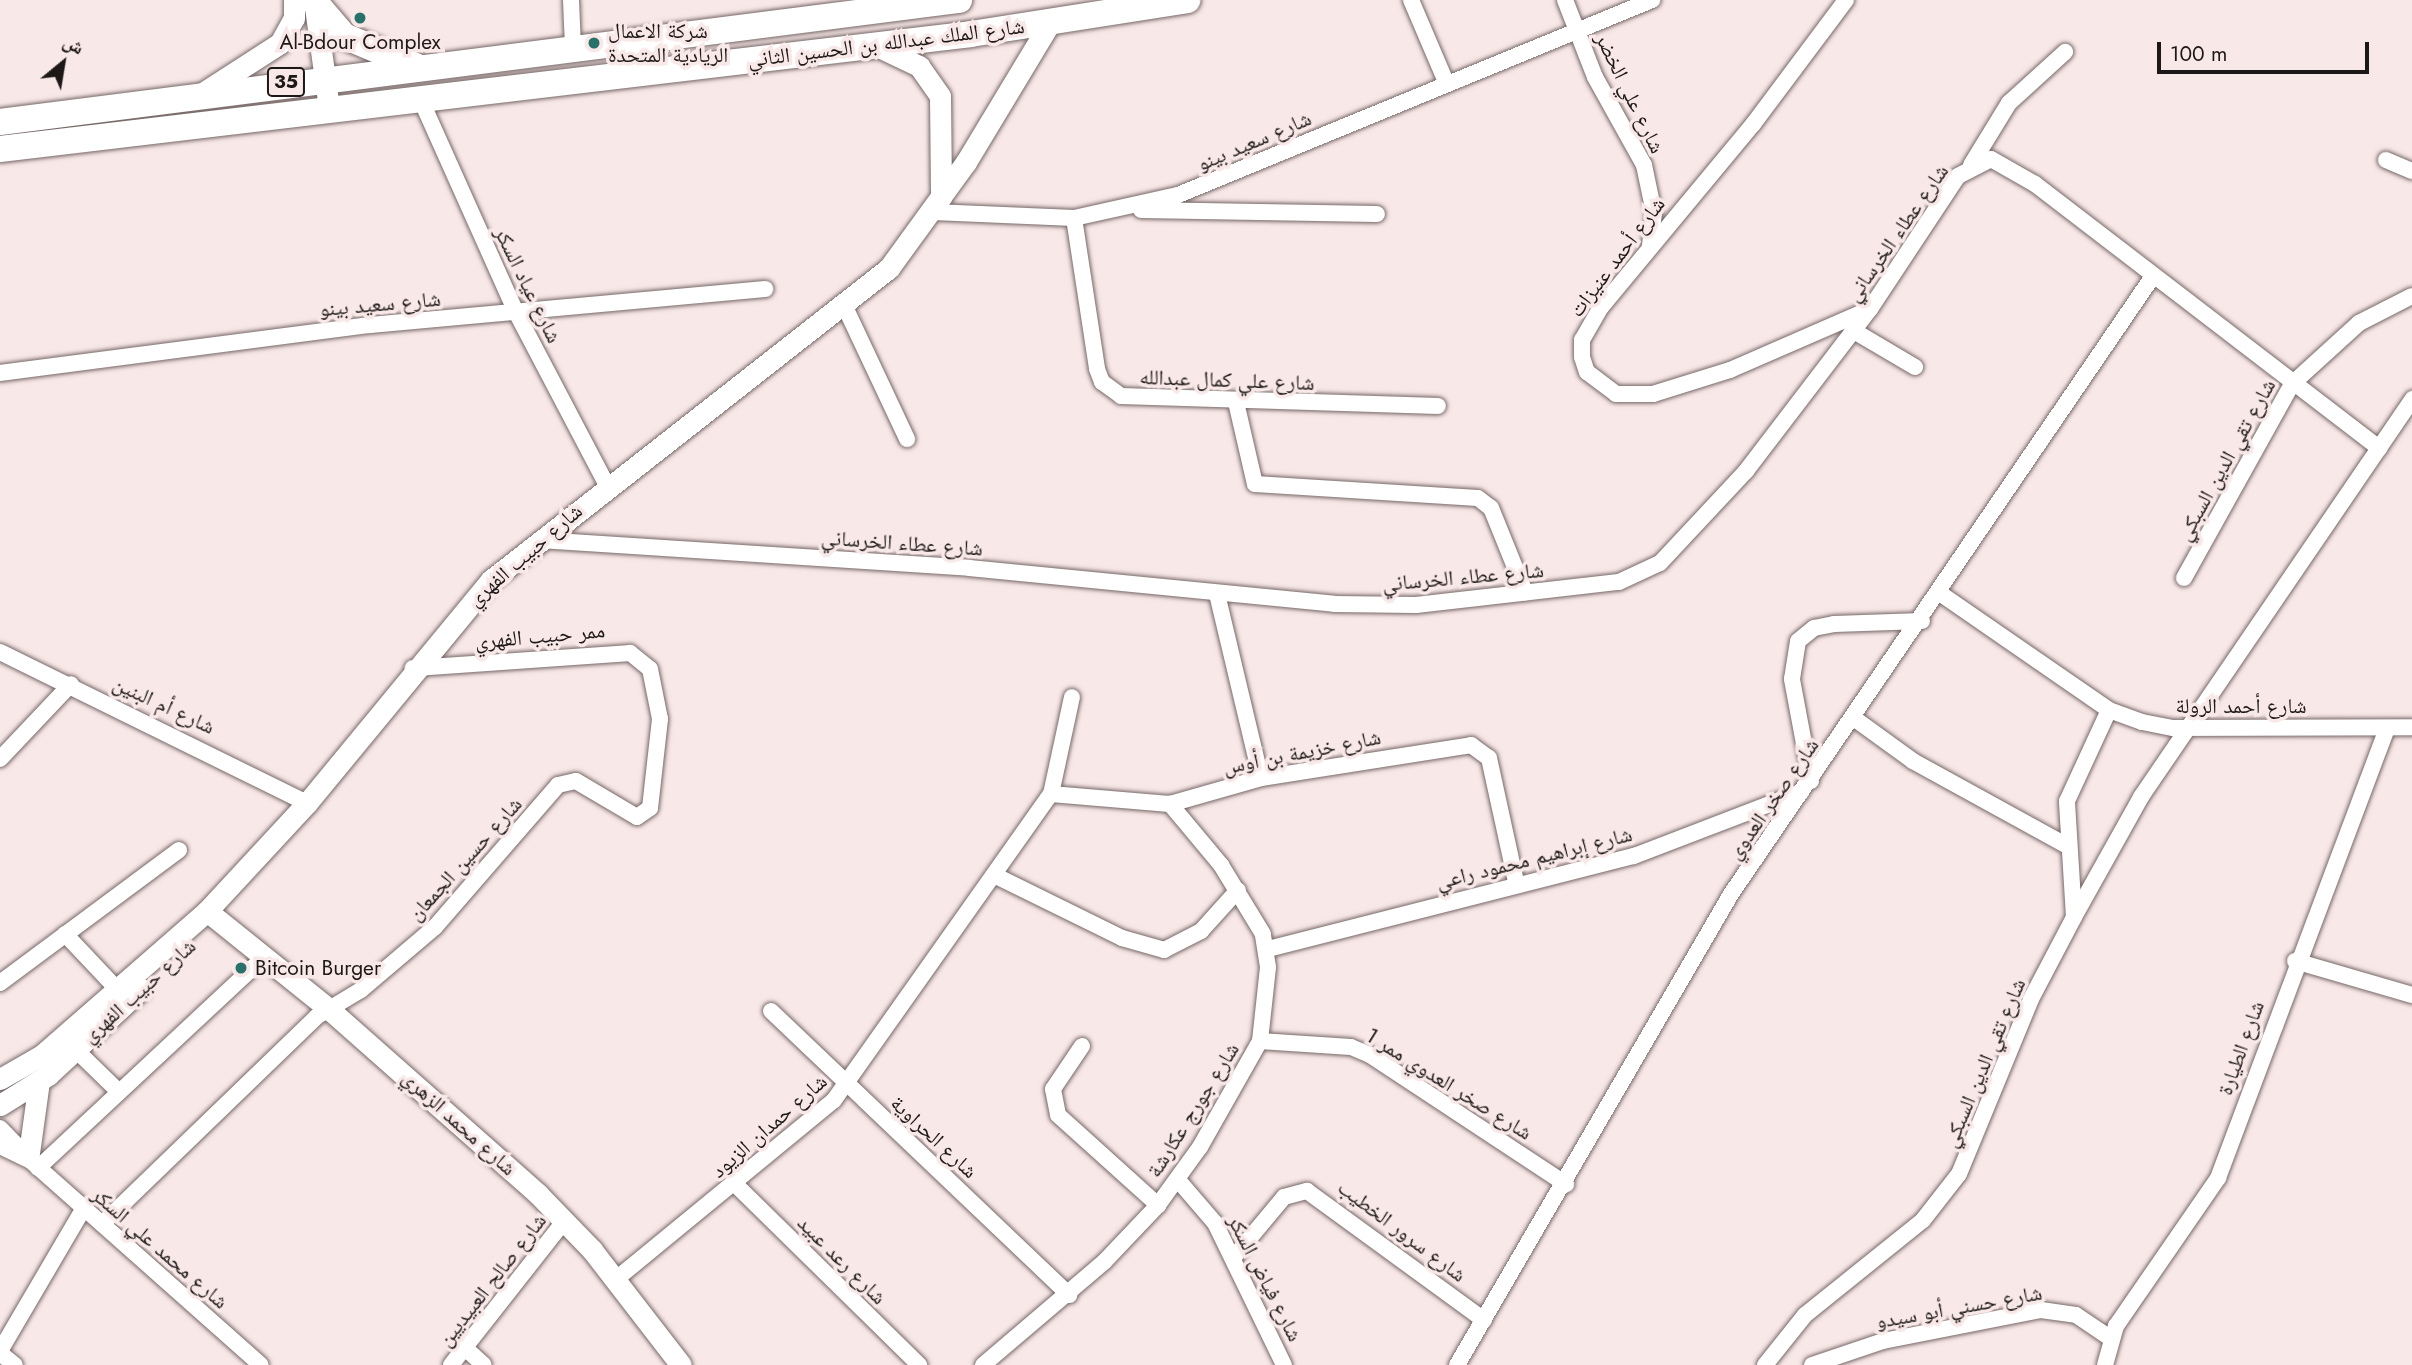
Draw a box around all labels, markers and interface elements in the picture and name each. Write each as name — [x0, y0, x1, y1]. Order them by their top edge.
marker: Al-Bdour Complex — [352, 10, 368, 26]
street label: شارع الملك عبدالله بن الحسين الثاني — [746, 14, 1026, 72]
place label: شركة الاعمال الريادية المتحدة — [608, 18, 728, 68]
north arrow — [28, 28, 98, 98]
text: ش — [58, 28, 89, 61]
scale bar — [2160, 28, 2372, 72]
place label: Al-Bdour Complex — [279, 29, 441, 55]
street label: شارع علي الخضر — [1590, 29, 1670, 157]
marker: شركة الاعمال الريادية المتحدة — [586, 35, 602, 51]
text: 100 m — [2170, 39, 2227, 69]
road number: 35 — [267, 66, 305, 97]
street label: شارع سعيد بينو — [1193, 106, 1315, 176]
street label: شارع عطاء الخرساني — [1840, 159, 1954, 307]
street label: شارع أحمد عنيزات — [1564, 192, 1670, 322]
street label: شارع عياد السكر — [489, 223, 567, 347]
street label: شارع سعيد بينو — [318, 286, 442, 322]
street label: شارع علي كمال عبدالله — [1139, 364, 1315, 396]
street label: شارع تقي الدين السبكي — [2171, 375, 2281, 545]
street label: شارع حبيب الفهري — [462, 498, 588, 612]
street label: شارع عطاء الخرساني — [820, 525, 984, 561]
street label: شارع عطاء الخرساني — [1381, 557, 1545, 597]
street label: ممر حبيب الفهري — [474, 618, 606, 654]
street label: شارع أم البنين — [109, 670, 219, 740]
street label: شارع أحمد الرولة — [2175, 693, 2307, 719]
street label: شارع خزيمة بن أوس — [1221, 724, 1383, 780]
street label: شارع صخر العدوي — [1722, 733, 1824, 865]
street label: شارع حسين الجمعان — [403, 792, 527, 926]
street label: شارع إبراهيم محمود راعي — [1433, 821, 1635, 895]
street label: شارع حبيب الفهري — [77, 934, 201, 1048]
place label: Bitcoin Burger — [255, 955, 381, 981]
marker: Bitcoin Burger — [233, 960, 249, 976]
street label: شارع تقي الدين السبكي — [1937, 975, 2031, 1151]
street label: شارع الطيارة — [2212, 997, 2270, 1099]
street label: شارع صخر العدوي ممر 1 — [1361, 1023, 1537, 1145]
street label: شارع جورج عكارشة — [1141, 1038, 1245, 1182]
street label: شارع محمد الزهري — [397, 1065, 521, 1181]
street label: شارع حمدان الزيود — [706, 1069, 832, 1183]
street label: شارع الحراوية — [885, 1090, 983, 1184]
street label: شارع سرور الخطيب — [1333, 1175, 1471, 1287]
street label: شارع محمد علي السكر — [87, 1182, 233, 1314]
street label: شارع صالح العبيديين — [432, 1209, 552, 1351]
street label: شارع رعد عبيد — [792, 1210, 892, 1310]
street label: شارع فياض السكر — [1222, 1210, 1308, 1346]
street label: شارع حسني أبو سيدو — [1874, 1280, 2044, 1334]

